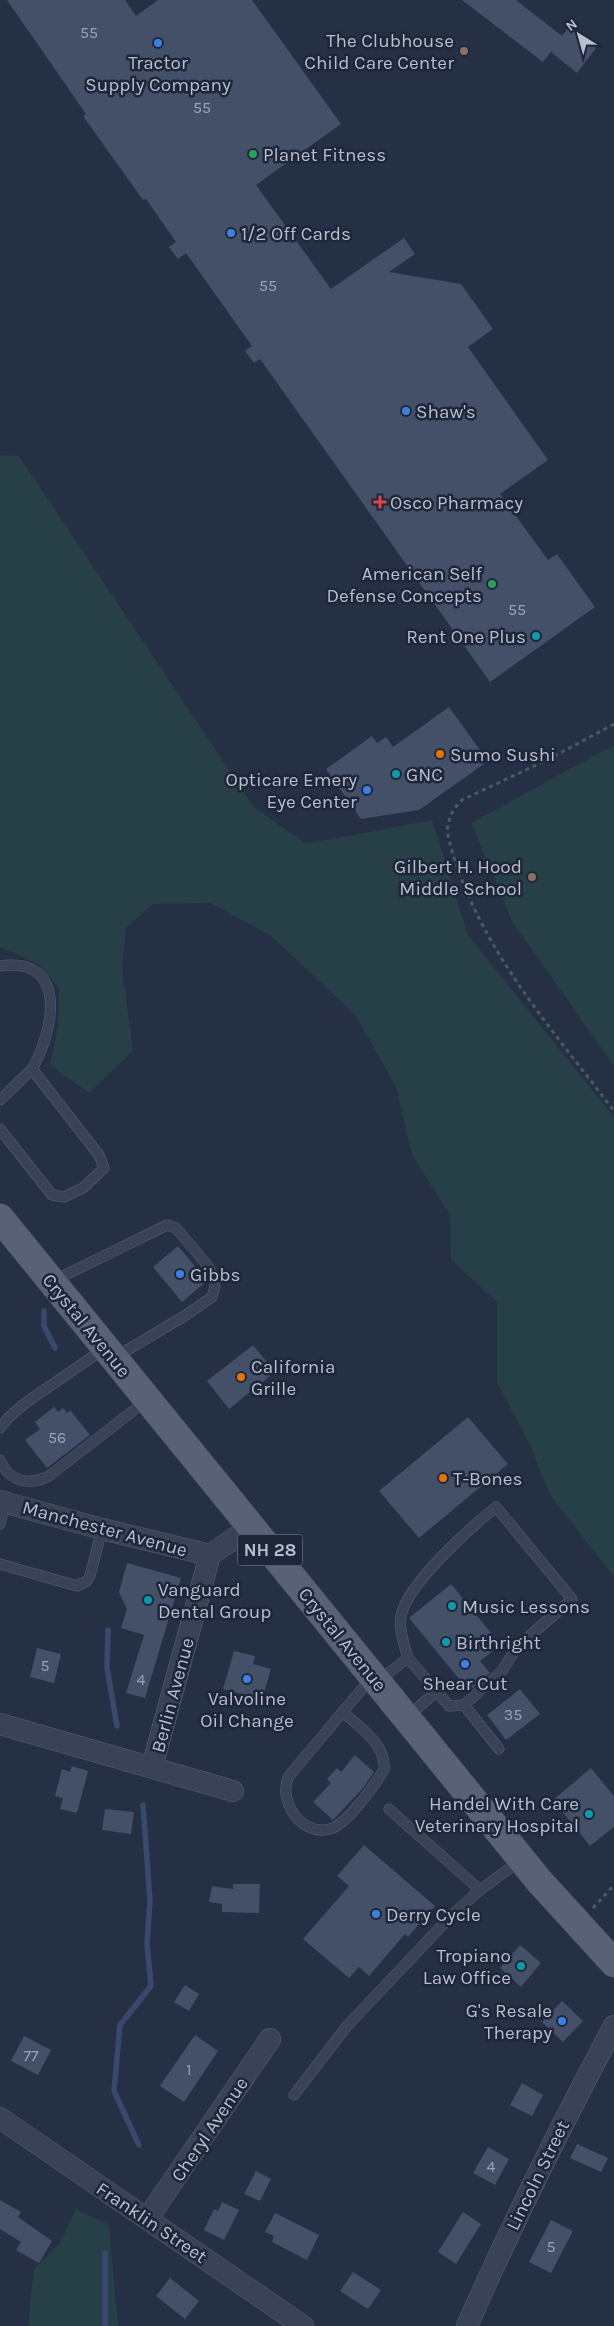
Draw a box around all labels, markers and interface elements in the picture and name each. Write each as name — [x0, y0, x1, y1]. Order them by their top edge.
north arrow — [554, 10, 604, 60]
text: N — [562, 15, 581, 35]
house number: 55 — [80, 23, 98, 42]
place label: The Clubhouse Child Care Center — [304, 30, 454, 74]
marker: Tractor Supply Company — [152, 37, 164, 49]
marker: The Clubhouse Child Care Center — [458, 45, 470, 57]
place label: Tractor Supply Company — [85, 52, 231, 96]
house number: 55 — [193, 98, 211, 117]
place label: Planet Fitness — [263, 144, 386, 166]
marker: Planet Fitness — [247, 148, 259, 160]
place label: 1/2 Off Cards — [241, 223, 351, 245]
marker: 1/2 Off Cards — [225, 227, 237, 239]
house number: 55 — [259, 276, 277, 295]
place label: Shaw's — [416, 401, 476, 423]
marker: Shaw's — [400, 405, 412, 417]
place label: Osco Pharmacy — [390, 492, 523, 514]
marker: Osco Pharmacy — [374, 496, 386, 508]
place label: American Self Defense Concepts — [326, 563, 482, 607]
marker: American Self Defense Concepts — [486, 578, 498, 590]
house number: 55 — [508, 600, 526, 619]
place label: Rent One Plus — [406, 626, 526, 648]
marker: Rent One Plus — [530, 630, 542, 642]
place label: Sumo Sushi — [450, 744, 556, 766]
marker: Sumo Sushi — [434, 748, 446, 760]
place label: GNC — [406, 764, 443, 786]
marker: GNC — [390, 768, 402, 780]
place label: Opticare Emery Eye Center — [226, 769, 357, 813]
marker: Opticare Emery Eye Center — [361, 784, 373, 796]
place label: Gilbert H. Hood Middle School — [394, 856, 522, 900]
marker: Gilbert H. Hood Middle School — [526, 871, 538, 883]
place label: Gibbs — [190, 1264, 240, 1286]
marker: Gibbs — [174, 1268, 186, 1280]
street label: Crystal Avenue — [38, 1269, 135, 1382]
place label: California Grille — [251, 1356, 335, 1400]
marker: California Grille — [235, 1371, 247, 1383]
house number: 56 — [48, 1428, 66, 1447]
place label: T-Bones — [453, 1468, 523, 1490]
marker: T-Bones — [437, 1472, 449, 1484]
street label: Manchester Avenue — [20, 1496, 190, 1562]
road number: NH 28 — [238, 1534, 302, 1566]
place label: Vanguard Dental Group — [158, 1579, 271, 1623]
street label: Crystal Avenue — [294, 1583, 391, 1696]
marker: Vanguard Dental Group — [142, 1594, 154, 1606]
place label: Music Lessons — [462, 1596, 590, 1618]
marker: Music Lessons — [446, 1600, 458, 1612]
place label: Birthright — [456, 1632, 541, 1654]
street label: Berlin Avenue — [147, 1635, 199, 1755]
marker: Birthright — [440, 1636, 452, 1648]
house number: 5 — [40, 1656, 50, 1675]
marker: Shear Cut — [459, 1658, 471, 1670]
house number: 4 — [137, 1670, 146, 1689]
marker: Valvoline Oil Change — [241, 1673, 253, 1685]
place label: Shear Cut — [423, 1673, 507, 1695]
place label: Valvoline Oil Change — [200, 1688, 294, 1732]
house number: 35 — [504, 1705, 522, 1724]
place label: Handel With Care Veterinary Hospital — [415, 1793, 579, 1837]
marker: Handel With Care Veterinary Hospital — [583, 1808, 595, 1820]
place label: Derry Cycle — [386, 1904, 481, 1926]
marker: Derry Cycle — [370, 1908, 382, 1920]
place label: Tropiano Law Office — [423, 1945, 511, 1989]
marker: Tropiano Law Office — [515, 1960, 527, 1972]
place label: G's Resale Therapy — [466, 2000, 552, 2044]
marker: G's Resale Therapy — [556, 2015, 568, 2027]
house number: 77 — [23, 2046, 39, 2065]
house number: 1 — [186, 2060, 192, 2079]
street label: Cheryl Avenue — [167, 2073, 253, 2186]
street label: Lincoln Street — [502, 2117, 574, 2234]
house number: 4 — [487, 2157, 496, 2176]
street label: Franklin Street — [92, 2178, 211, 2268]
house number: 5 — [546, 2237, 556, 2256]

